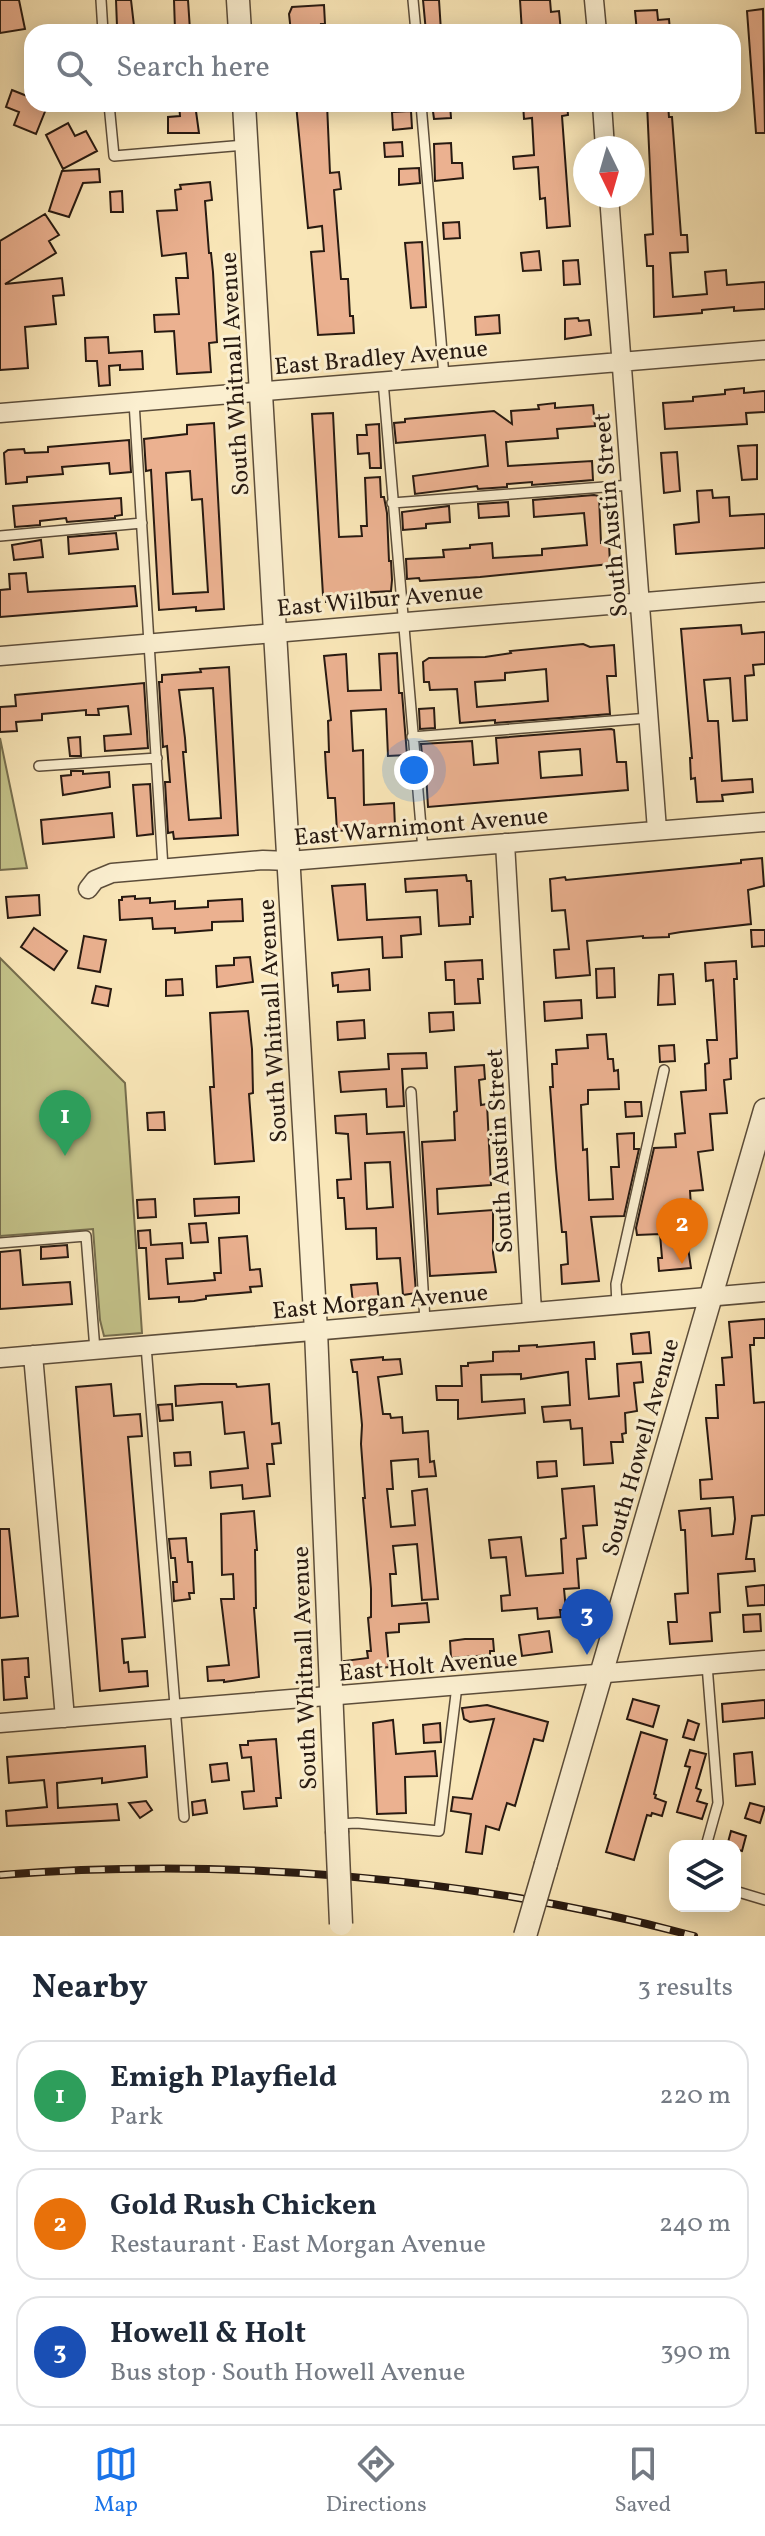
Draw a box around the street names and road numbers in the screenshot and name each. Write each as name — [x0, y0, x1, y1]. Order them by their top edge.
street label: South Whitnall Avenue — [213, 251, 259, 497]
street label: East Bradley Avenue — [273, 333, 489, 385]
street label: South Austin Street — [586, 411, 638, 618]
street label: East Wilbur Avenue — [276, 575, 485, 627]
street label: East Warnimont Avenue — [293, 800, 550, 856]
street label: South Whitnall Avenue — [251, 898, 297, 1144]
street label: South Austin Street — [479, 1048, 523, 1254]
street label: East Morgan Avenue — [271, 1277, 489, 1329]
street label: South Howell Avenue — [595, 1335, 689, 1560]
street label: South Whitnall Avenue — [285, 1545, 327, 1790]
street label: East Holt Avenue — [337, 1642, 519, 1692]

